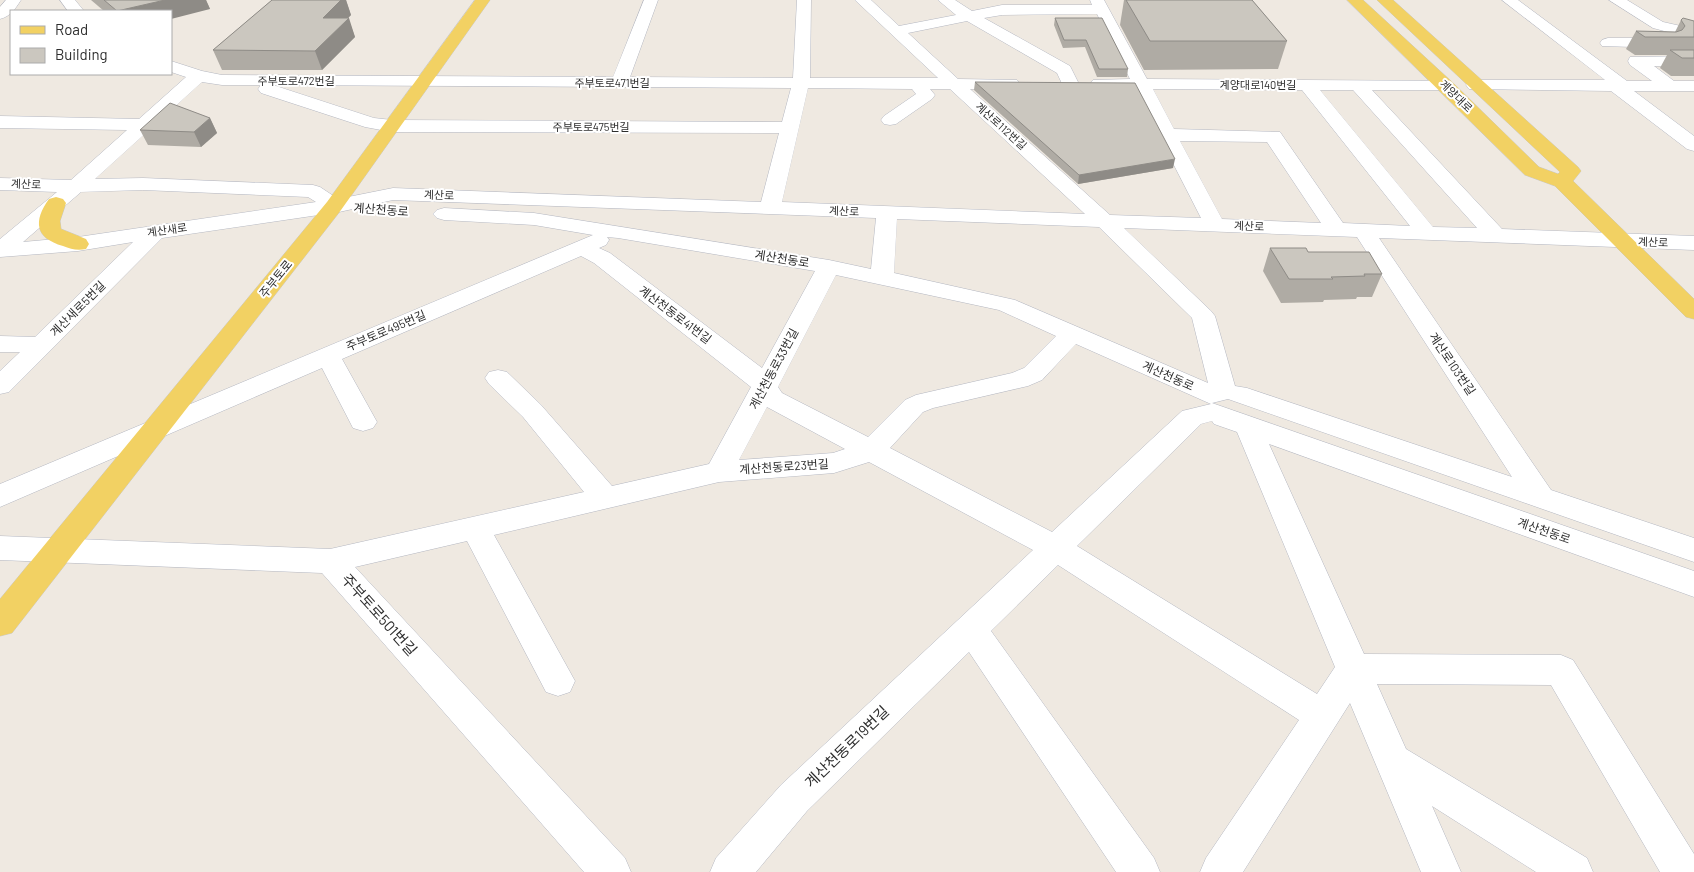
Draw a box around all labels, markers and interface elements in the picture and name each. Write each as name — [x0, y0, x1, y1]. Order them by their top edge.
legend — [10, 10, 172, 75]
text: Road — [55, 20, 88, 38]
text: Building — [55, 45, 108, 63]
street label: 주부토로472번길 — [257, 74, 335, 87]
street label: 주부토로471번길 — [574, 76, 650, 89]
street label: 계양대로 — [1437, 77, 1475, 114]
street label: 계양대로140번길 — [1220, 78, 1296, 91]
street label: 계산로112번길 — [973, 99, 1030, 152]
street label: 주부토로475번길 — [552, 120, 630, 133]
street label: 계산로 — [11, 176, 41, 191]
street label: 계산로 — [424, 187, 454, 202]
street label: 계산천동로 — [353, 200, 409, 218]
street label: 계산로 — [829, 203, 859, 218]
street label: 계산로 — [1234, 218, 1264, 233]
street label: 계산새로 — [146, 220, 188, 239]
street label: 계산로 — [1638, 234, 1668, 249]
street label: 계산천동로 — [754, 247, 811, 269]
street label: 주부토로 — [256, 257, 295, 300]
street label: 계산새로5번길 — [47, 278, 108, 339]
street label: 계산천동로41번길 — [637, 282, 715, 346]
street label: 주부토로495번길 — [344, 307, 428, 353]
street label: 계산천동로33번길 — [746, 326, 800, 411]
street label: 계산로103번길 — [1427, 330, 1479, 397]
street label: 계산천동로 — [1140, 357, 1196, 393]
street label: 계산천동로23번길 — [739, 456, 829, 476]
street label: 계산천동로 — [1516, 514, 1573, 546]
street label: 주부토로501번길 — [338, 570, 421, 659]
street label: 계산천동로19번길 — [801, 702, 892, 791]

